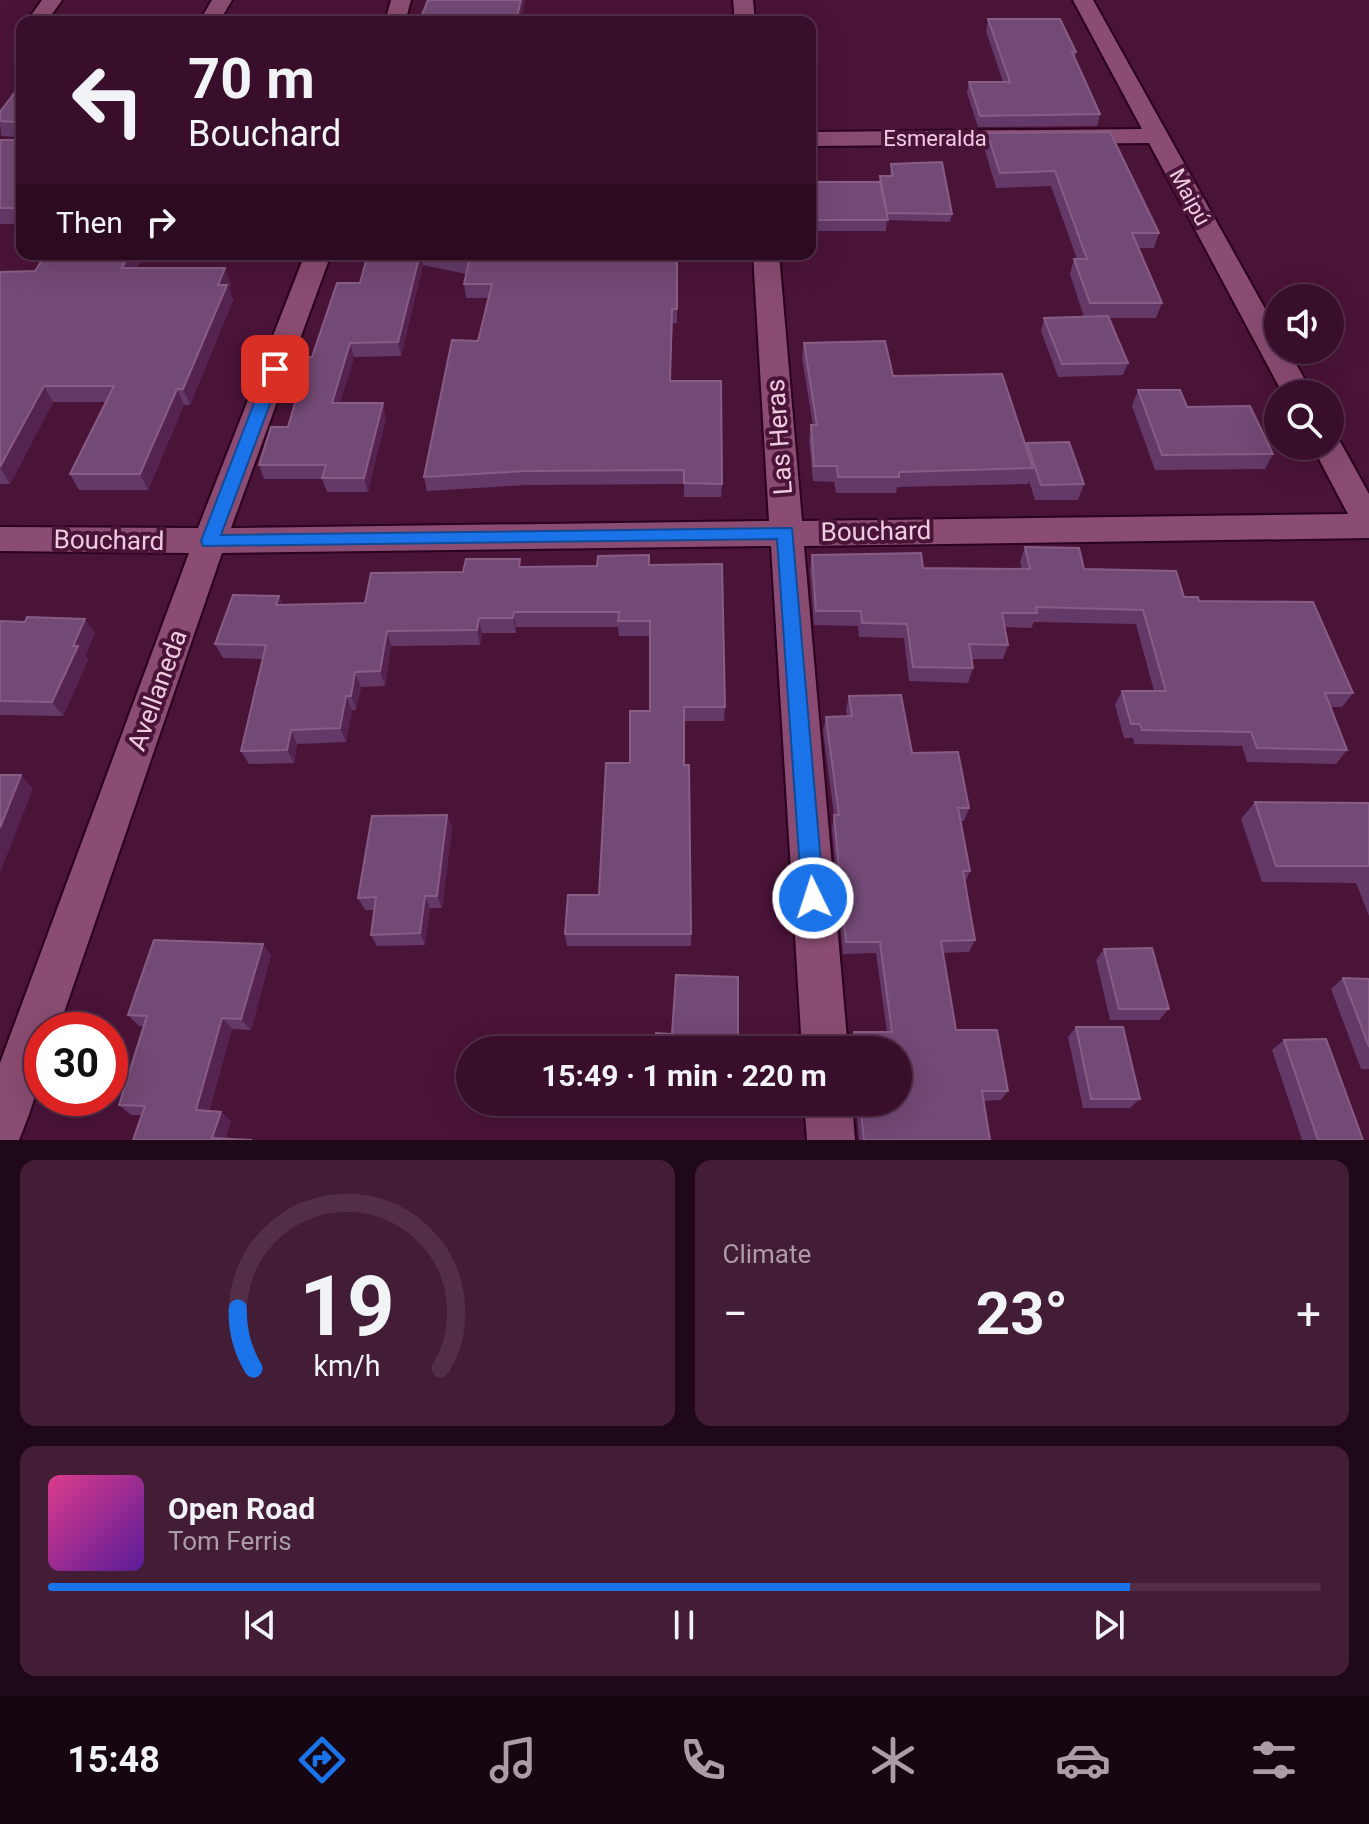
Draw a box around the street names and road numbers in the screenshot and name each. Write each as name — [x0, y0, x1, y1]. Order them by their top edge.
street label: Esmeralda — [883, 126, 987, 151]
street label: Maipú — [1164, 164, 1216, 230]
street label: Las Heras — [760, 378, 798, 496]
street label: Bouchard — [820, 515, 932, 547]
street label: Bouchard — [53, 524, 165, 556]
street label: Avellaneda — [121, 626, 193, 754]

